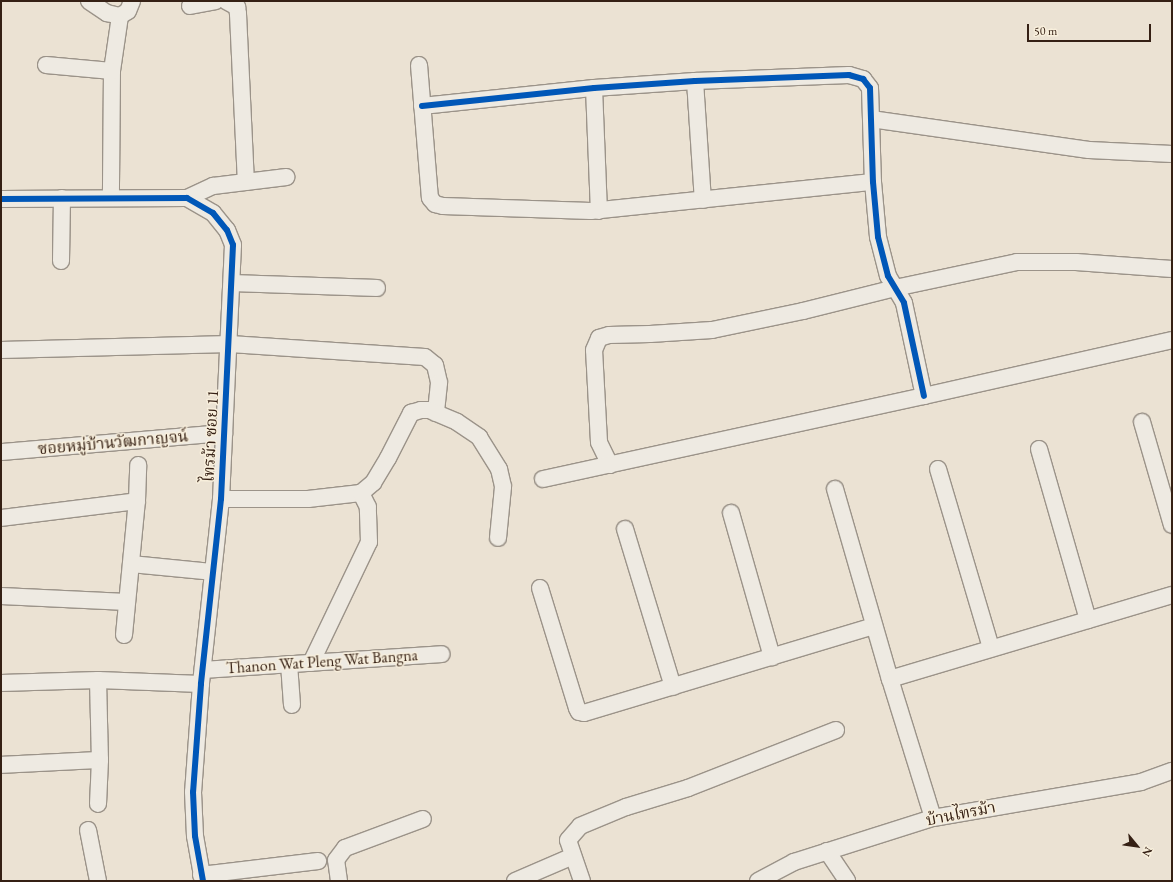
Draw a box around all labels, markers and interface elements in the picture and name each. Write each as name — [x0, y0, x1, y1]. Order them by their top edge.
scale bar — [1029, 16, 1153, 42]
text: 50 m — [1034, 23, 1057, 39]
street label: ไทรม้า ซอย 11 — [199, 389, 223, 483]
street label: ซอยหมู่บ้านวัฒกาญจน์ — [37, 427, 189, 459]
street label: Thanon Wat Pleng Wat Bangna — [225, 646, 419, 678]
street label: บ้านไทรม้า — [924, 798, 998, 830]
north arrow — [1117, 826, 1157, 866]
text: N — [1139, 845, 1156, 859]

